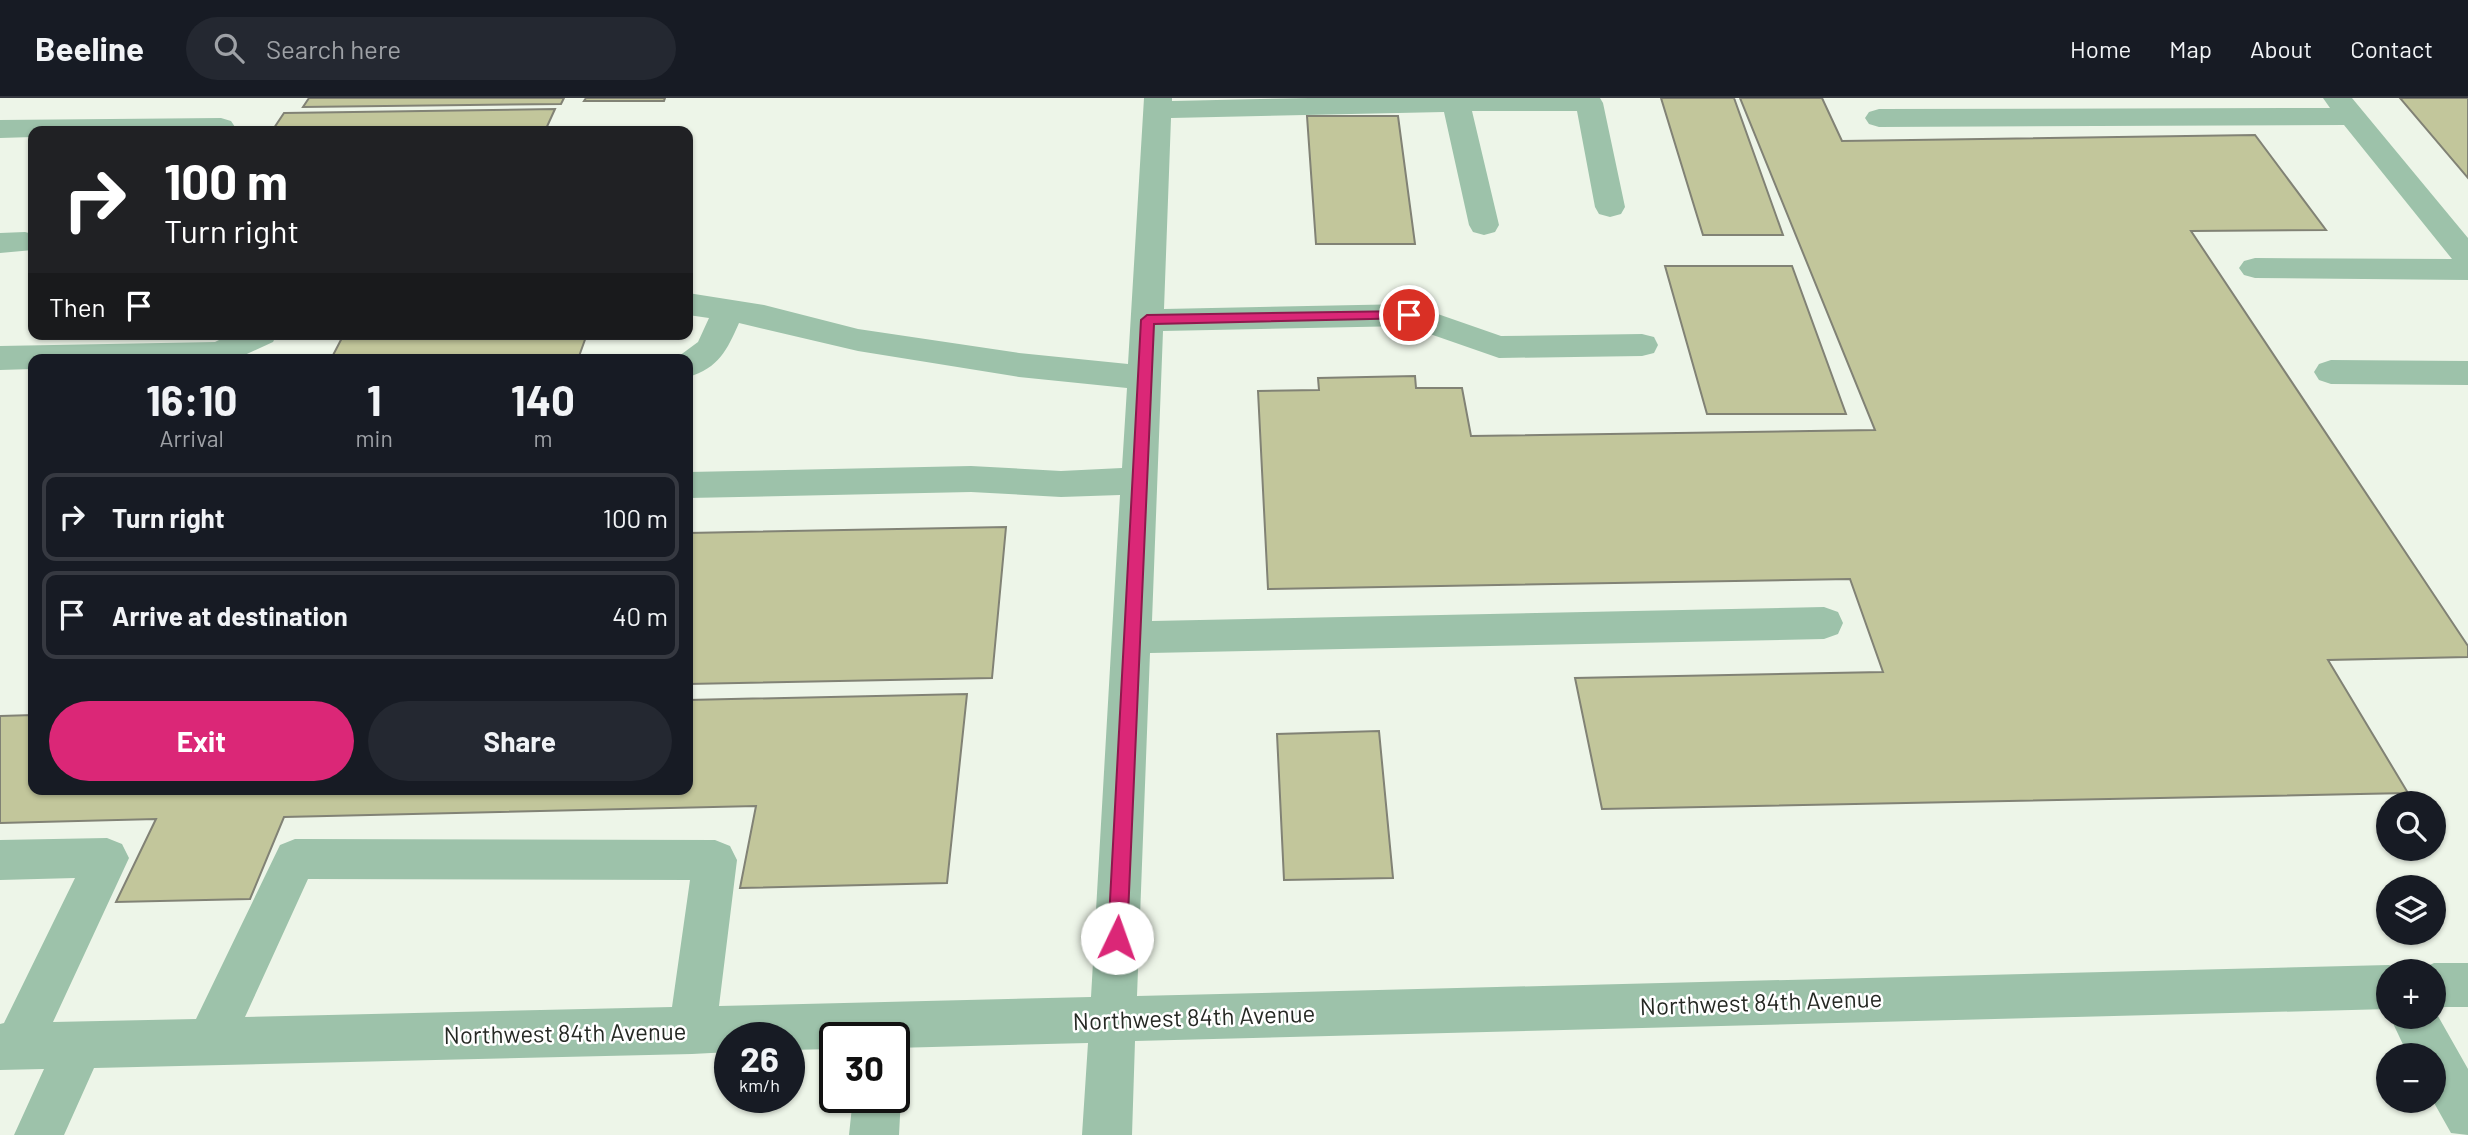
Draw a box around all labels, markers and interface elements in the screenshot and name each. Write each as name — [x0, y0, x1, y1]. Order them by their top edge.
search box — [186, 17, 676, 80]
text: Beeline — [35, 28, 144, 68]
icon: search — [210, 29, 248, 67]
text: Search here — [266, 33, 401, 64]
text: Home — [2070, 34, 2131, 63]
text: Map — [2169, 34, 2212, 63]
text: About — [2250, 34, 2312, 63]
text: Contact — [2350, 34, 2433, 63]
text: 100 m — [164, 151, 288, 210]
icon: right — [49, 154, 140, 245]
text: Turn right — [164, 211, 299, 249]
pin — [1379, 285, 1439, 345]
icon: arrive — [120, 287, 158, 325]
text: Then — [49, 291, 106, 322]
icon: arrive — [1390, 296, 1428, 334]
text: 16:10 — [146, 374, 238, 424]
text: 1 — [367, 374, 382, 424]
text: 140 — [511, 374, 575, 424]
text: Arrival — [160, 424, 224, 452]
text: min — [356, 424, 393, 452]
text: m — [533, 424, 552, 452]
icon: right — [53, 498, 91, 536]
text: Turn right — [112, 502, 225, 533]
text: 100 m — [603, 502, 668, 533]
icon: arrive — [53, 596, 91, 634]
text: Arrive at destination — [112, 600, 348, 631]
text: 40 m — [612, 600, 668, 631]
button: Exit — [49, 701, 354, 781]
button: Share — [368, 701, 672, 781]
map controls — [2376, 791, 2446, 1113]
button: search — [2376, 791, 2446, 861]
button: layers — [2376, 875, 2446, 945]
position arrow — [1080, 901, 1154, 975]
button: + — [2376, 959, 2446, 1029]
street label: Northwest 84th Avenue — [1639, 983, 1883, 1020]
street label: Northwest 84th Avenue — [1072, 998, 1316, 1035]
street label: Northwest 84th Avenue — [443, 1016, 687, 1049]
speed limit sign: 30 — [819, 1022, 910, 1113]
text: 26 — [740, 1037, 779, 1079]
button: − — [2376, 1043, 2446, 1113]
text: km/h — [739, 1074, 780, 1096]

